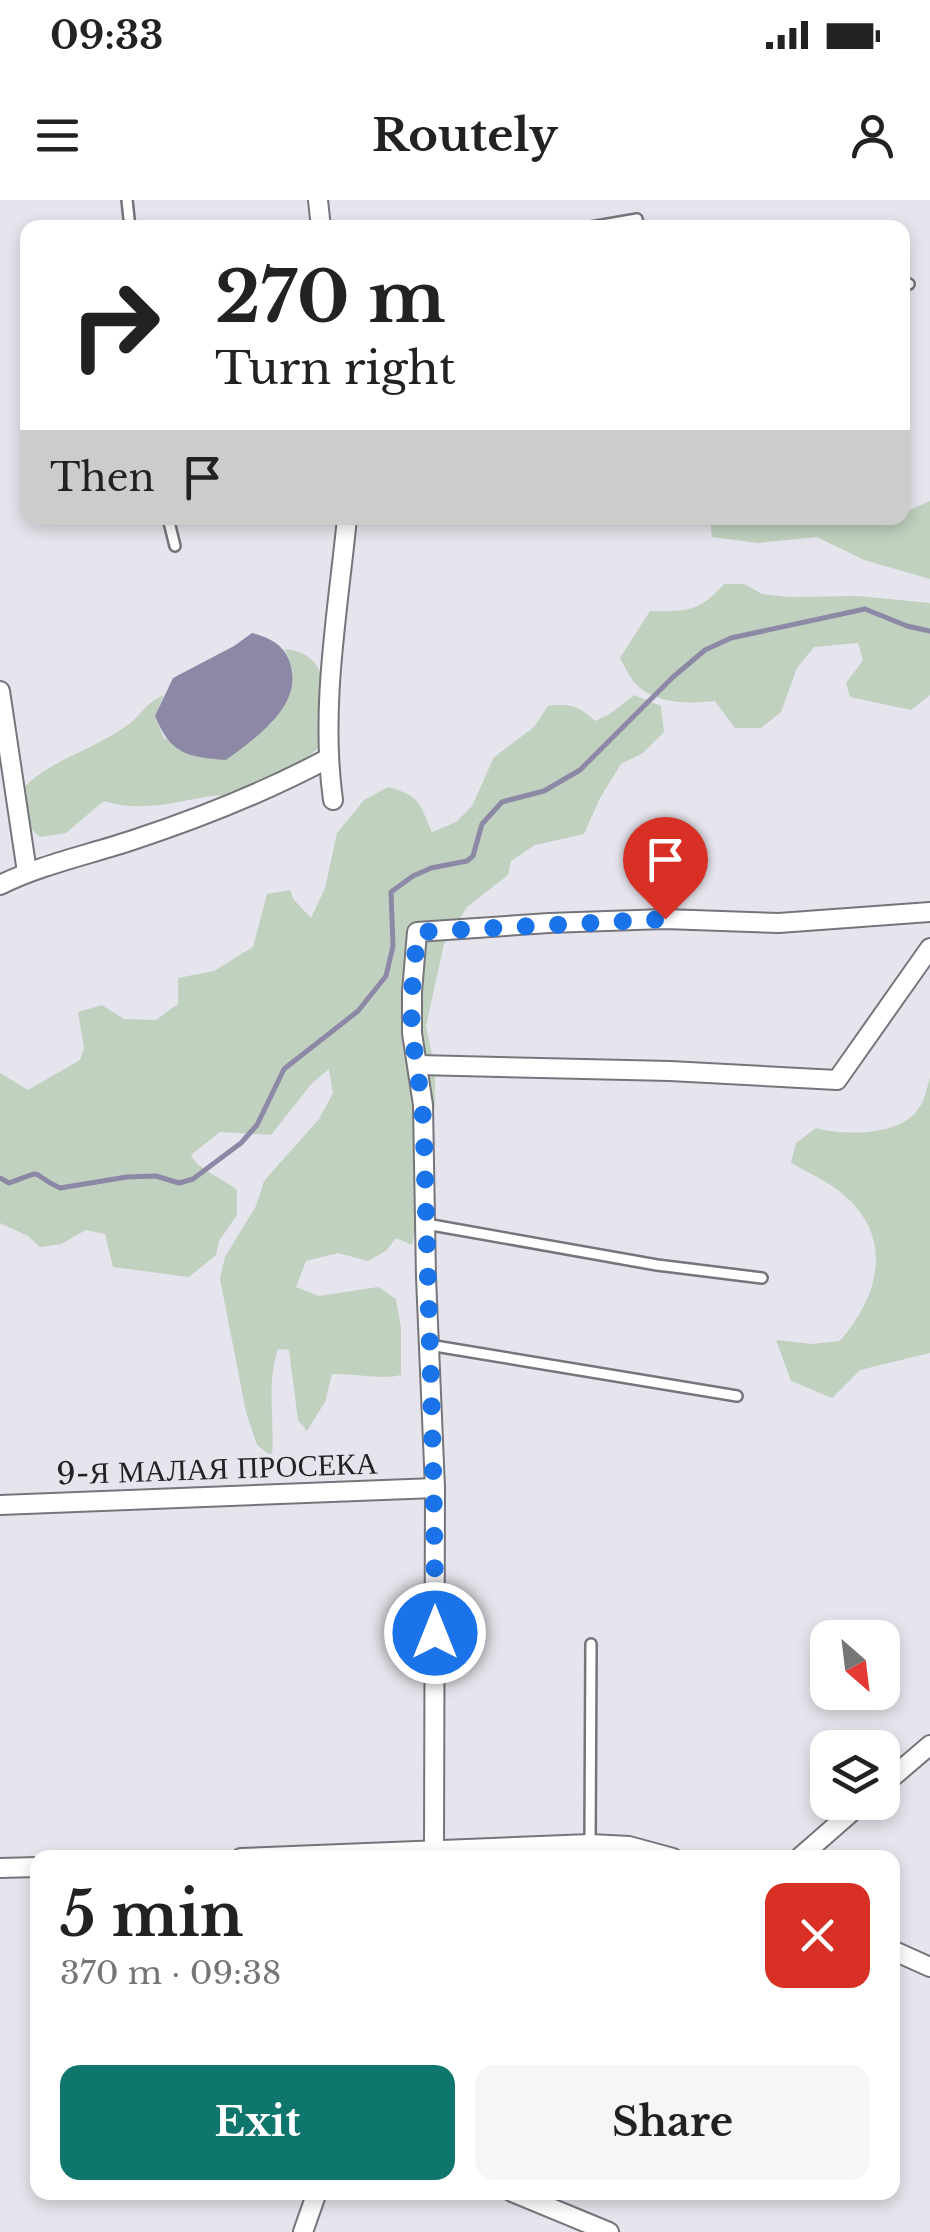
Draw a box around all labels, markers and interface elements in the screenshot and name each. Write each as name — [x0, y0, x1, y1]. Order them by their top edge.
text: 09:33 — [50, 12, 164, 59]
text: Routely — [372, 107, 558, 163]
icon: menu — [30, 108, 85, 163]
icon: person — [845, 108, 900, 163]
text: 270 m — [215, 254, 446, 341]
icon: right — [50, 260, 180, 390]
text: Turn right — [215, 340, 456, 396]
icon: arrive — [175, 450, 230, 505]
text: Then — [50, 454, 155, 501]
pin — [623, 817, 708, 920]
icon: arrive — [638, 832, 693, 887]
street label: 9-Я МАЛАЯ ПРОСЕКА — [56, 1444, 379, 1493]
position arrow — [383, 1581, 487, 1685]
north arrow — [810, 1620, 900, 1710]
map controls — [810, 1620, 900, 1820]
button: layers — [810, 1730, 900, 1820]
text: 5 min — [60, 1878, 243, 1952]
button: close — [765, 1883, 870, 1988]
text: 370 m · 09:38 — [60, 1953, 281, 1993]
button: Exit — [60, 2065, 455, 2180]
button: Share — [475, 2065, 870, 2180]

